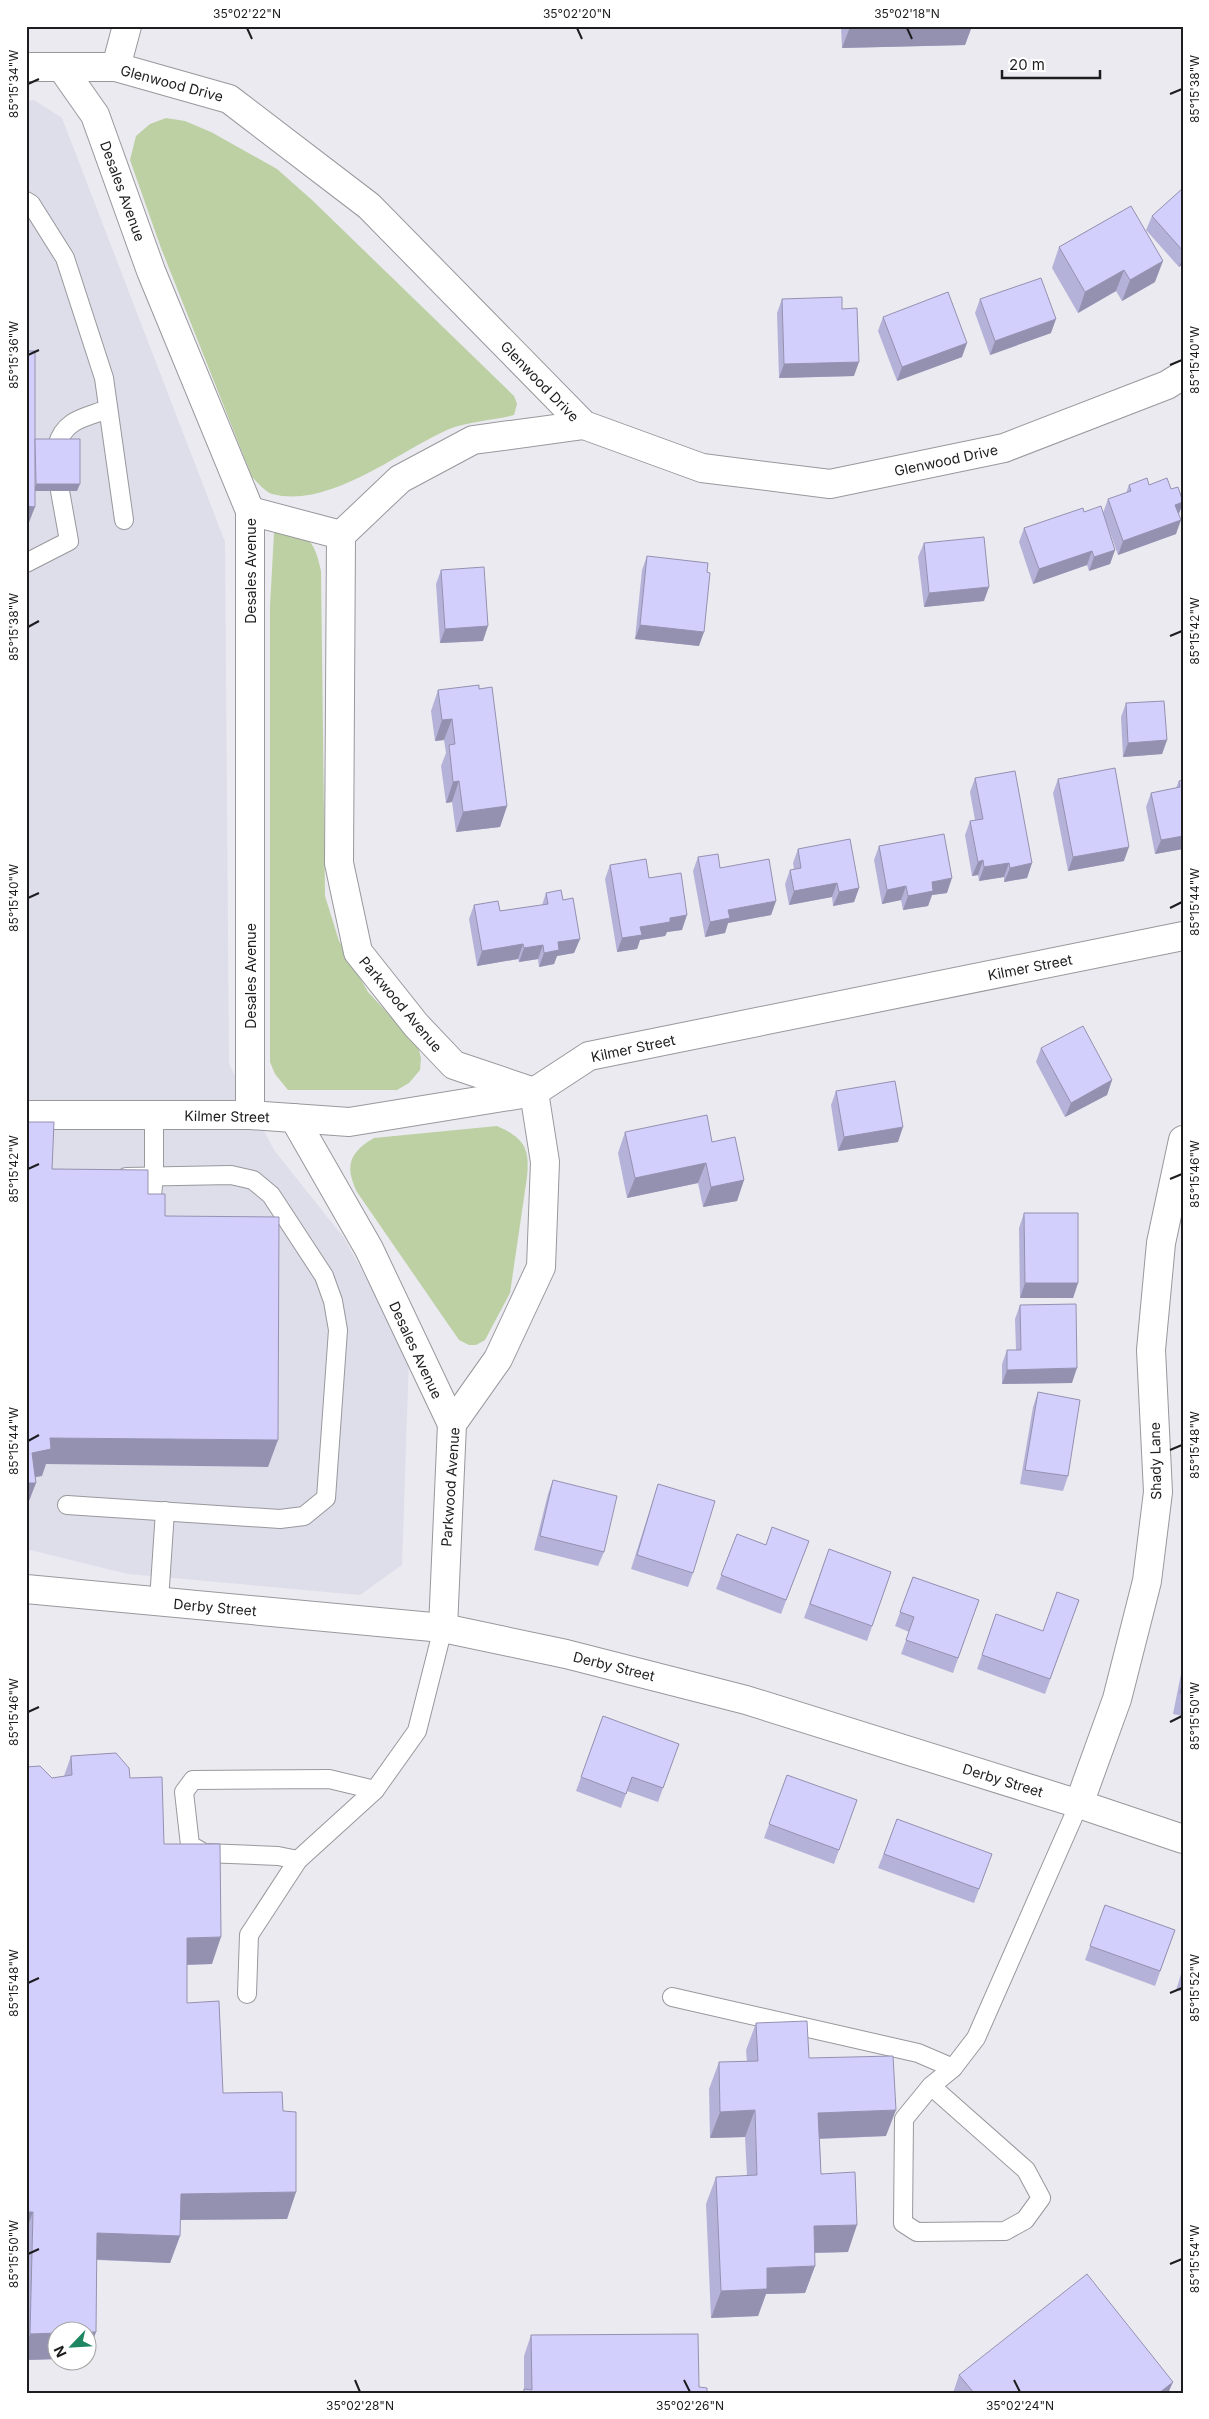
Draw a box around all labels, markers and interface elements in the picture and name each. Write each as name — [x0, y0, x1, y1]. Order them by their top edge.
text: 35°02'22"N — [213, 6, 281, 21]
text: 35°02'20"N — [543, 6, 611, 21]
text: 35°02'18"N — [874, 6, 940, 21]
scale bar — [1002, 48, 1099, 80]
text: 85°15'34"W — [6, 50, 21, 118]
text: 20 m — [1009, 55, 1045, 74]
text: 85°15'38"W — [1187, 55, 1202, 123]
street label: Glenwood Drive — [119, 61, 225, 105]
street label: Desales Avenue — [97, 138, 149, 244]
text: 85°15'36"W — [6, 321, 21, 389]
text: 85°15'40"W — [1187, 326, 1202, 394]
street label: Glenwood Drive — [497, 337, 583, 425]
street label: Glenwood Drive — [893, 441, 999, 479]
street label: Desales Avenue — [242, 518, 259, 624]
text: 85°15'38"W — [6, 593, 21, 661]
text: 85°15'42"W — [1187, 597, 1202, 665]
text: 85°15'40"W — [6, 864, 21, 932]
text: 85°15'44"W — [1187, 868, 1202, 936]
street label: Desales Avenue — [242, 923, 259, 1029]
street label: Kilmer Street — [986, 950, 1074, 984]
street label: Parkwood Avenue — [356, 953, 446, 1055]
street label: Kilmer Street — [589, 1031, 677, 1065]
street label: Kilmer Street — [184, 1107, 270, 1125]
text: 85°15'42"W — [6, 1135, 21, 1203]
text: 85°15'46"W — [1187, 1140, 1202, 1208]
street label: Desales Avenue — [386, 1299, 446, 1401]
text: 85°15'44"W — [6, 1407, 21, 1475]
text: 85°15'48"W — [1187, 1411, 1202, 1479]
street label: Shady Lane — [1146, 1422, 1164, 1500]
street label: Parkwood Avenue — [437, 1427, 463, 1547]
street label: Derby Street — [173, 1595, 258, 1619]
street label: Derby Street — [571, 1648, 657, 1684]
text: 85°15'46"W — [6, 1678, 21, 1746]
text: 85°15'50"W — [1187, 1682, 1202, 1750]
street label: Derby Street — [961, 1760, 1046, 1800]
text: 85°15'48"W — [6, 1949, 21, 2017]
text: 85°15'52"W — [1187, 1954, 1202, 2022]
text: 85°15'50"W — [6, 2220, 21, 2288]
text: 85°15'54"W — [1187, 2225, 1202, 2293]
north arrow — [48, 2322, 98, 2372]
text: N — [50, 2343, 70, 2360]
text: 35°02'28"N — [326, 2398, 394, 2413]
text: 35°02'26"N — [656, 2398, 724, 2413]
text: 35°02'24"N — [986, 2398, 1054, 2413]

